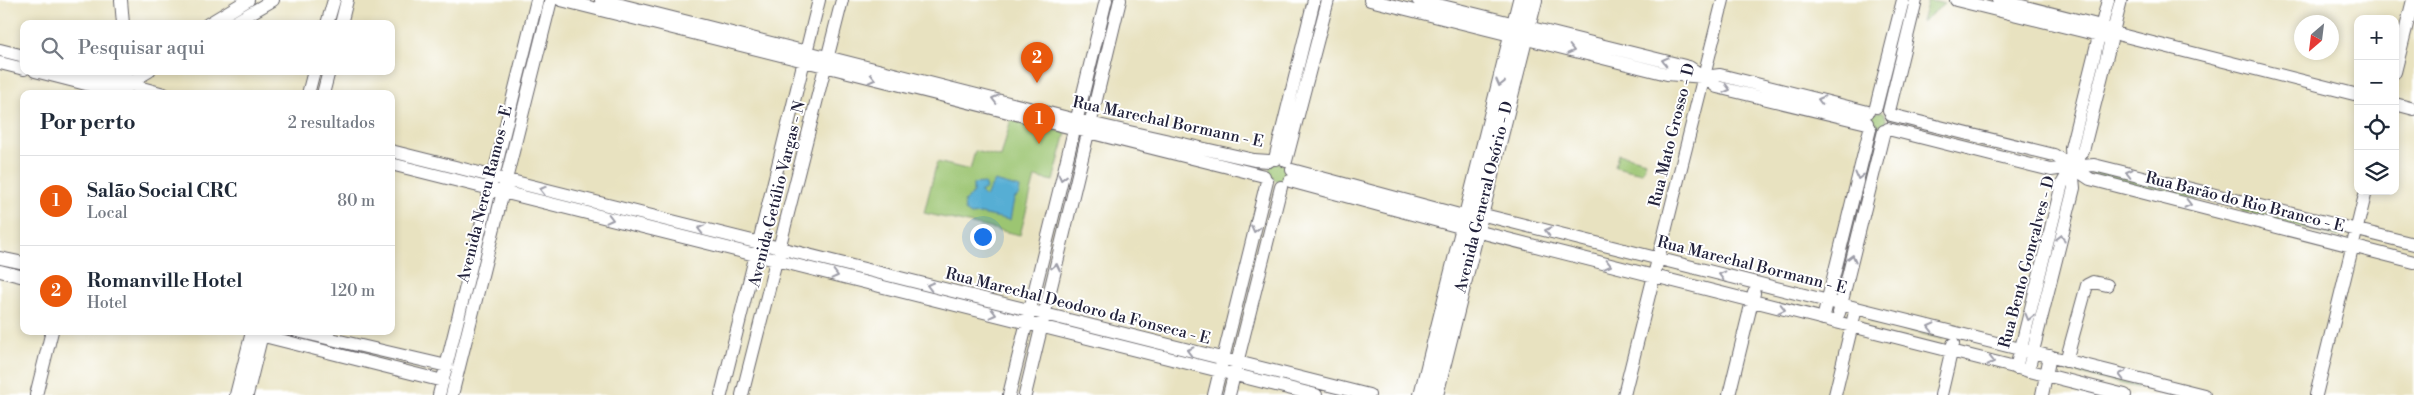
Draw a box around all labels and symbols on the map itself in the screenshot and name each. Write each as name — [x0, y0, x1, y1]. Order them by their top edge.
north arrow — [2294, 15, 2339, 60]
pin: 2 — [1021, 42, 1053, 83]
one-way arrow — [1567, 44, 1576, 55]
one-way arrow — [1662, 57, 1670, 67]
street label: Rua Mato Grosso - D — [1644, 61, 1700, 209]
one-way arrow — [868, 73, 877, 84]
one-way arrow — [1495, 78, 1506, 87]
one-way arrow — [1723, 83, 1732, 94]
street label: Rua Marechal Bormann - E — [1071, 92, 1265, 152]
one-way arrow — [991, 94, 1000, 105]
one-way arrow — [1817, 95, 1826, 106]
street label: Avenida Getúlio Vargas - N — [744, 99, 810, 290]
street label: Avenida General Osório - D — [1450, 99, 1518, 296]
street label: Avenida Nereu Ramos - E — [453, 103, 517, 286]
pin: 1 — [1023, 103, 1055, 144]
street label: Rua Barão do Rio Branco - E — [2143, 168, 2347, 236]
one-way arrow — [2125, 169, 2133, 179]
one-way arrow — [1854, 171, 1865, 180]
one-way arrow — [1058, 173, 1068, 181]
street label: Rua Bento Gonçalves - D — [1994, 174, 2060, 350]
one-way arrow — [539, 185, 548, 196]
one-way arrow — [2184, 198, 2193, 209]
one-way arrow — [606, 213, 615, 224]
one-way arrow — [697, 224, 706, 235]
your location — [970, 224, 996, 250]
one-way arrow — [1250, 224, 1261, 233]
one-way arrow — [1543, 226, 1552, 237]
street label: Rua Marechal Bormann - E — [1655, 232, 1849, 298]
one-way arrow — [2055, 234, 2066, 243]
one-way arrow — [1846, 254, 1857, 263]
one-way arrow — [1603, 259, 1611, 269]
one-way arrow — [1050, 262, 1061, 271]
street label: Rua Marechal Deodoro da Fonseca - E — [943, 263, 1213, 349]
one-way arrow — [831, 269, 840, 280]
one-way arrow — [1719, 270, 1727, 280]
one-way arrow — [925, 281, 934, 292]
one-way arrow — [1778, 303, 1787, 314]
one-way arrow — [988, 309, 997, 319]
one-way arrow — [2024, 312, 2035, 321]
one-way arrow — [1926, 322, 1935, 333]
one-way arrow — [1186, 346, 1195, 357]
one-way arrow — [1986, 355, 1995, 366]
one-way arrow — [2118, 370, 2127, 381]

